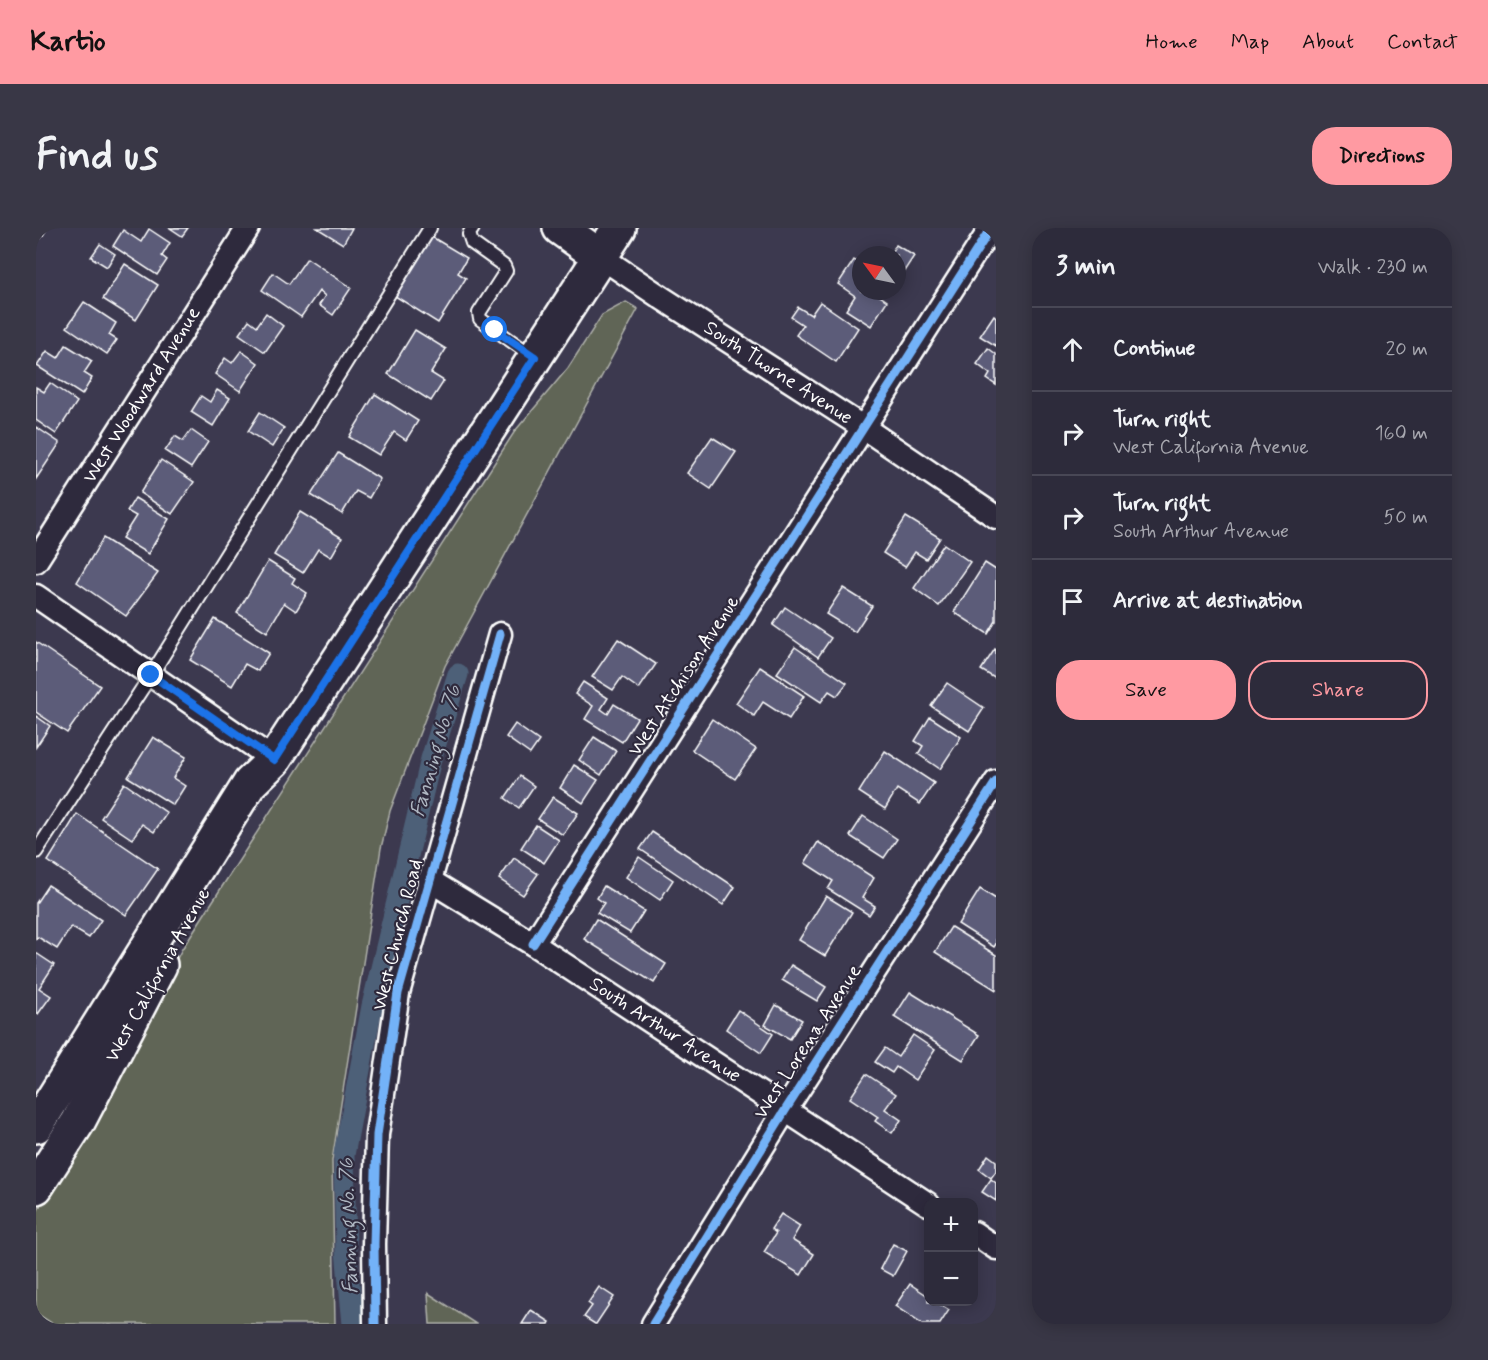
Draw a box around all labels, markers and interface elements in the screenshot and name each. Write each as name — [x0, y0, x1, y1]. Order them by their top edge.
text: Kartio — [30, 24, 106, 61]
text: Home — [1146, 28, 1198, 56]
text: Map — [1231, 28, 1269, 56]
text: About — [1302, 28, 1354, 56]
text: Contact — [1387, 28, 1458, 56]
button: Directions — [1312, 127, 1452, 185]
text: Find us — [36, 129, 158, 184]
north arrow — [852, 246, 906, 300]
text: 3 min — [1056, 250, 1116, 284]
text: Walk · 230 m — [1318, 254, 1428, 281]
street label: West Woodward Avenue — [77, 301, 207, 488]
street label: South Thorne Avenue — [698, 315, 858, 431]
route start — [481, 316, 507, 342]
icon: ahead — [1056, 333, 1089, 366]
text: Continue — [1113, 335, 1195, 363]
text: 20 m — [1385, 336, 1428, 363]
text: Turn right — [1113, 406, 1211, 434]
icon: right — [1056, 417, 1089, 450]
text: 160 m — [1375, 420, 1428, 447]
text: West California Avenue — [1113, 434, 1309, 461]
text: Turn right — [1113, 490, 1211, 518]
icon: right — [1056, 501, 1089, 534]
text: 50 m — [1383, 504, 1428, 531]
text: South Arthur Avenue — [1113, 518, 1289, 545]
icon: arrive — [1056, 585, 1089, 618]
text: Arrive at destination — [1113, 587, 1303, 615]
street label: West Atchison Avenue — [622, 590, 746, 762]
button: Save — [1056, 660, 1236, 720]
button: Share — [1248, 660, 1428, 720]
route end — [137, 661, 163, 687]
water label: Fanning No. 76 — [404, 681, 470, 821]
street label: West Church Road — [366, 856, 430, 1014]
street label: West California Avenue — [99, 883, 219, 1068]
street label: West Lorena Avenue — [748, 959, 868, 1125]
street label: South Arthur Avenue — [584, 971, 746, 1089]
water label: Fanning No. 76 — [333, 1157, 367, 1294]
map controls — [924, 1198, 978, 1306]
button: + — [924, 1198, 978, 1252]
button: − — [924, 1252, 978, 1306]

